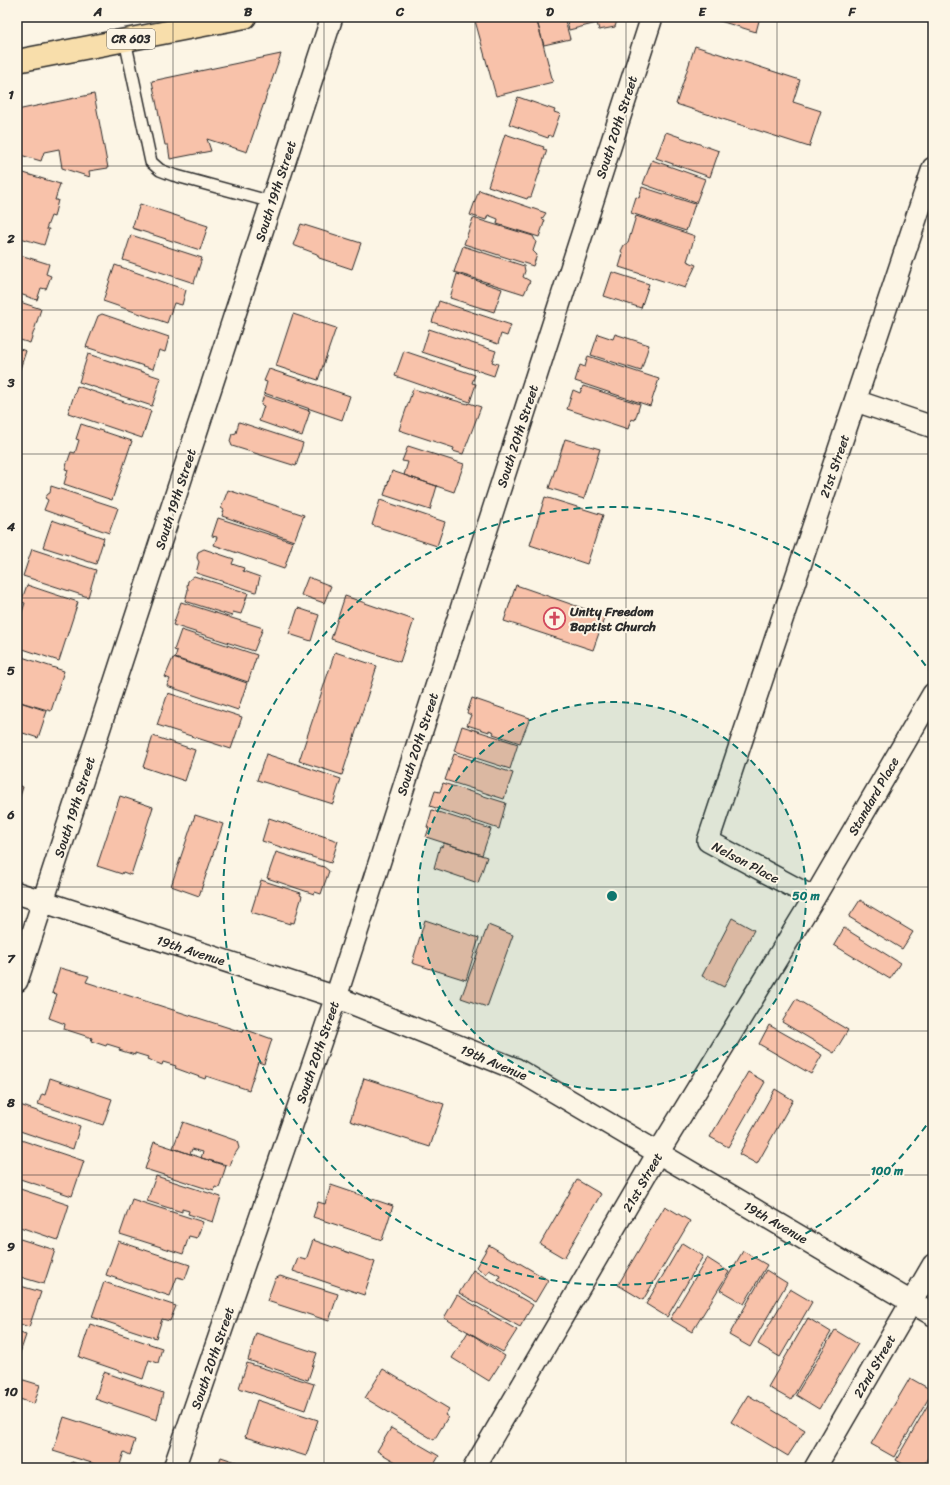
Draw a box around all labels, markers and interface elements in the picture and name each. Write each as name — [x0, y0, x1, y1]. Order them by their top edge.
text: A — [93, 0, 102, 23]
text: B — [244, 0, 253, 23]
text: C — [395, 0, 405, 23]
text: D — [546, 0, 554, 23]
text: E — [698, 0, 707, 23]
text: F — [847, 0, 856, 23]
road number: CR 603 — [107, 29, 155, 49]
street label: South 20th Street — [589, 72, 644, 182]
text: 1 — [8, 83, 14, 106]
street label: South 19th Street — [248, 137, 303, 245]
text: 2 — [6, 227, 15, 250]
text: 3 — [6, 371, 15, 394]
street label: South 20th Street — [490, 381, 545, 491]
street label: 21st Street — [813, 431, 856, 501]
street label: South 19th Street — [148, 445, 203, 553]
text: 4 — [6, 515, 16, 538]
place label: Unity Freedom Baptist Church — [570, 600, 656, 638]
church icon: Unity Freedom Baptist Church — [542, 605, 568, 631]
text: 5 — [7, 659, 15, 682]
street label: South 20th Street — [390, 689, 445, 799]
street label: Standard Place — [842, 752, 905, 840]
street label: South 19th Street — [47, 753, 102, 861]
text: 6 — [6, 803, 15, 826]
street label: Nelson Place — [708, 835, 784, 890]
text: 50 m — [792, 885, 820, 907]
centre of rings — [605, 889, 619, 903]
street label: 19th Avenue — [154, 929, 228, 972]
text: 7 — [7, 947, 16, 970]
street label: South 20th Street — [289, 998, 346, 1106]
street label: 19th Avenue — [457, 1038, 531, 1087]
text: 8 — [6, 1091, 15, 1114]
street label: 21st Street — [616, 1148, 669, 1217]
text: 100 m — [871, 1160, 904, 1182]
street label: 19th Avenue — [739, 1195, 812, 1250]
text: 9 — [7, 1235, 15, 1258]
street label: South 20th Street — [184, 1304, 241, 1412]
street label: 22nd Street — [847, 1330, 902, 1402]
text: 10 — [4, 1380, 18, 1403]

